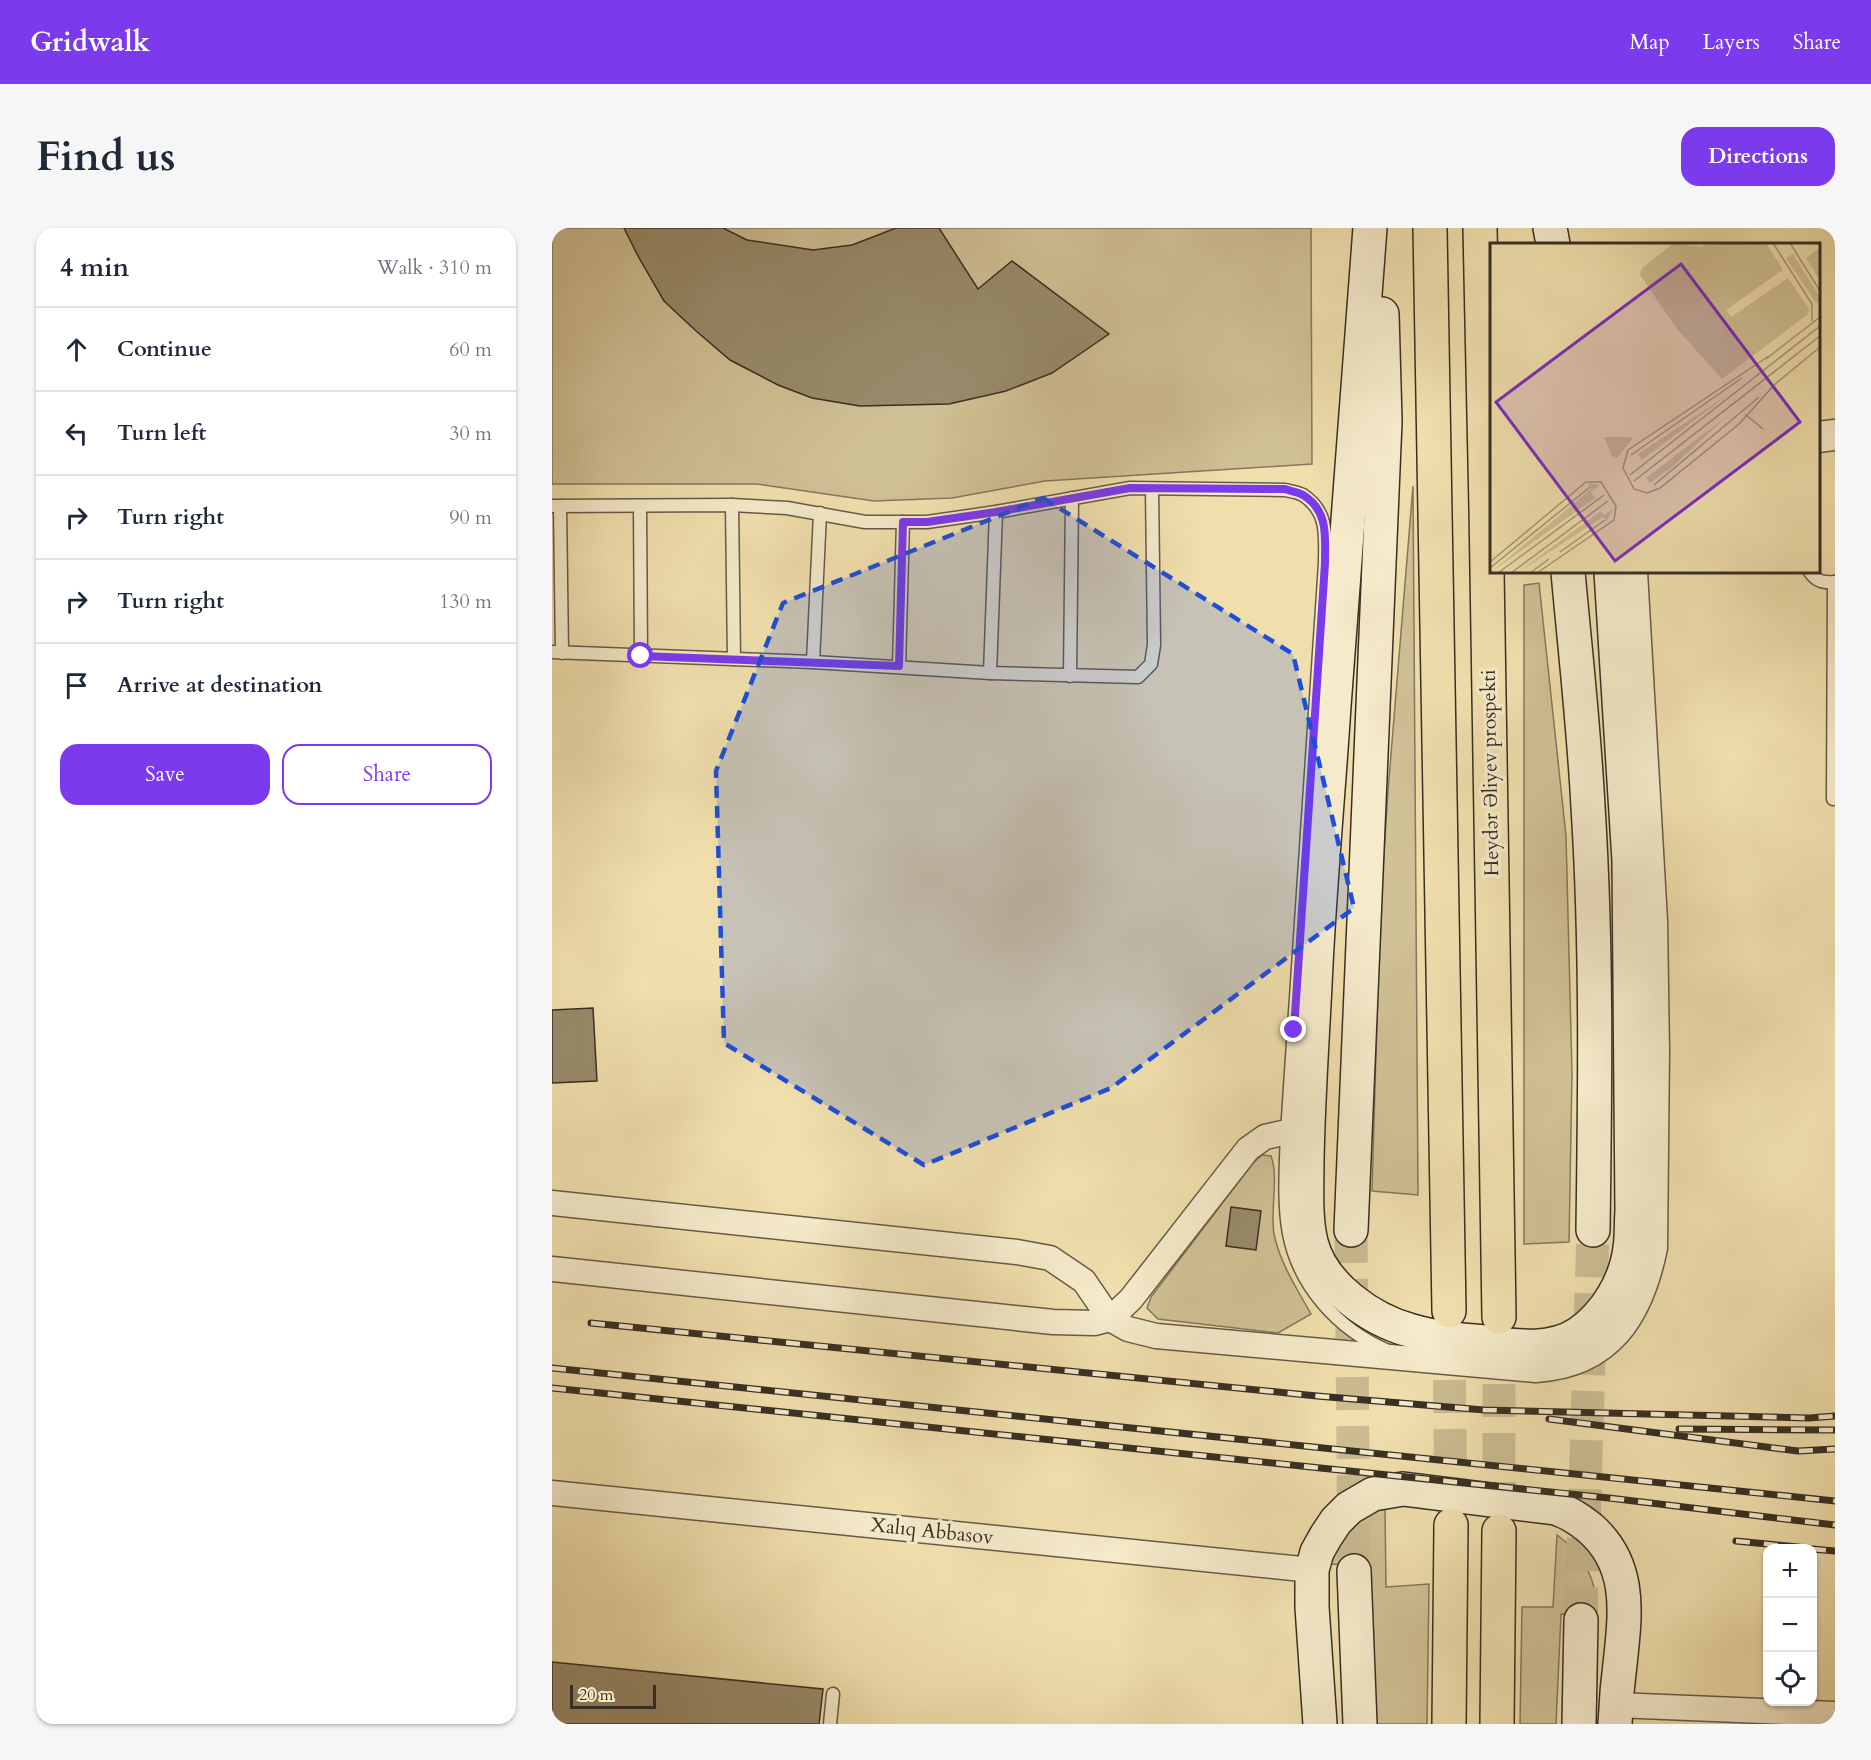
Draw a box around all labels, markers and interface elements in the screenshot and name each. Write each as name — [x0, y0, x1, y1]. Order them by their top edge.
text: Gridwalk — [30, 23, 150, 61]
text: Map — [1630, 28, 1670, 57]
text: Layers — [1703, 28, 1760, 57]
text: Share — [1793, 28, 1841, 57]
button: Directions — [1681, 127, 1835, 186]
text: Find us — [36, 128, 176, 185]
inset map — [1490, 243, 1820, 573]
text: 4 min — [60, 250, 129, 285]
text: Walk · 310 m — [377, 254, 492, 281]
icon: ahead — [60, 333, 93, 366]
text: Continue — [117, 334, 212, 364]
text: 60 m — [449, 336, 492, 363]
icon: left — [60, 417, 93, 450]
text: Turn left — [117, 418, 206, 448]
text: 30 m — [449, 420, 492, 447]
icon: right — [60, 501, 93, 534]
text: Turn right — [117, 502, 224, 532]
text: 90 m — [449, 504, 492, 531]
icon: right — [60, 585, 93, 618]
text: Turn right — [117, 586, 224, 616]
text: 130 m — [439, 588, 492, 615]
route start — [627, 642, 653, 668]
icon: arrive — [60, 669, 93, 702]
street label: Heydər Əliyev prospekti — [1475, 669, 1505, 877]
text: Arrive at destination — [117, 670, 322, 700]
button: Save — [60, 744, 270, 805]
button: Share — [282, 744, 492, 805]
route end — [1280, 1016, 1306, 1042]
street label: Xalıq Abbasov — [869, 1511, 996, 1551]
map controls — [1763, 1544, 1817, 1706]
button: + — [1763, 1544, 1817, 1598]
button: − — [1763, 1598, 1817, 1652]
button: locate — [1763, 1652, 1817, 1706]
scale bar — [570, 1682, 656, 1710]
text: 20 m — [579, 1684, 613, 1706]

